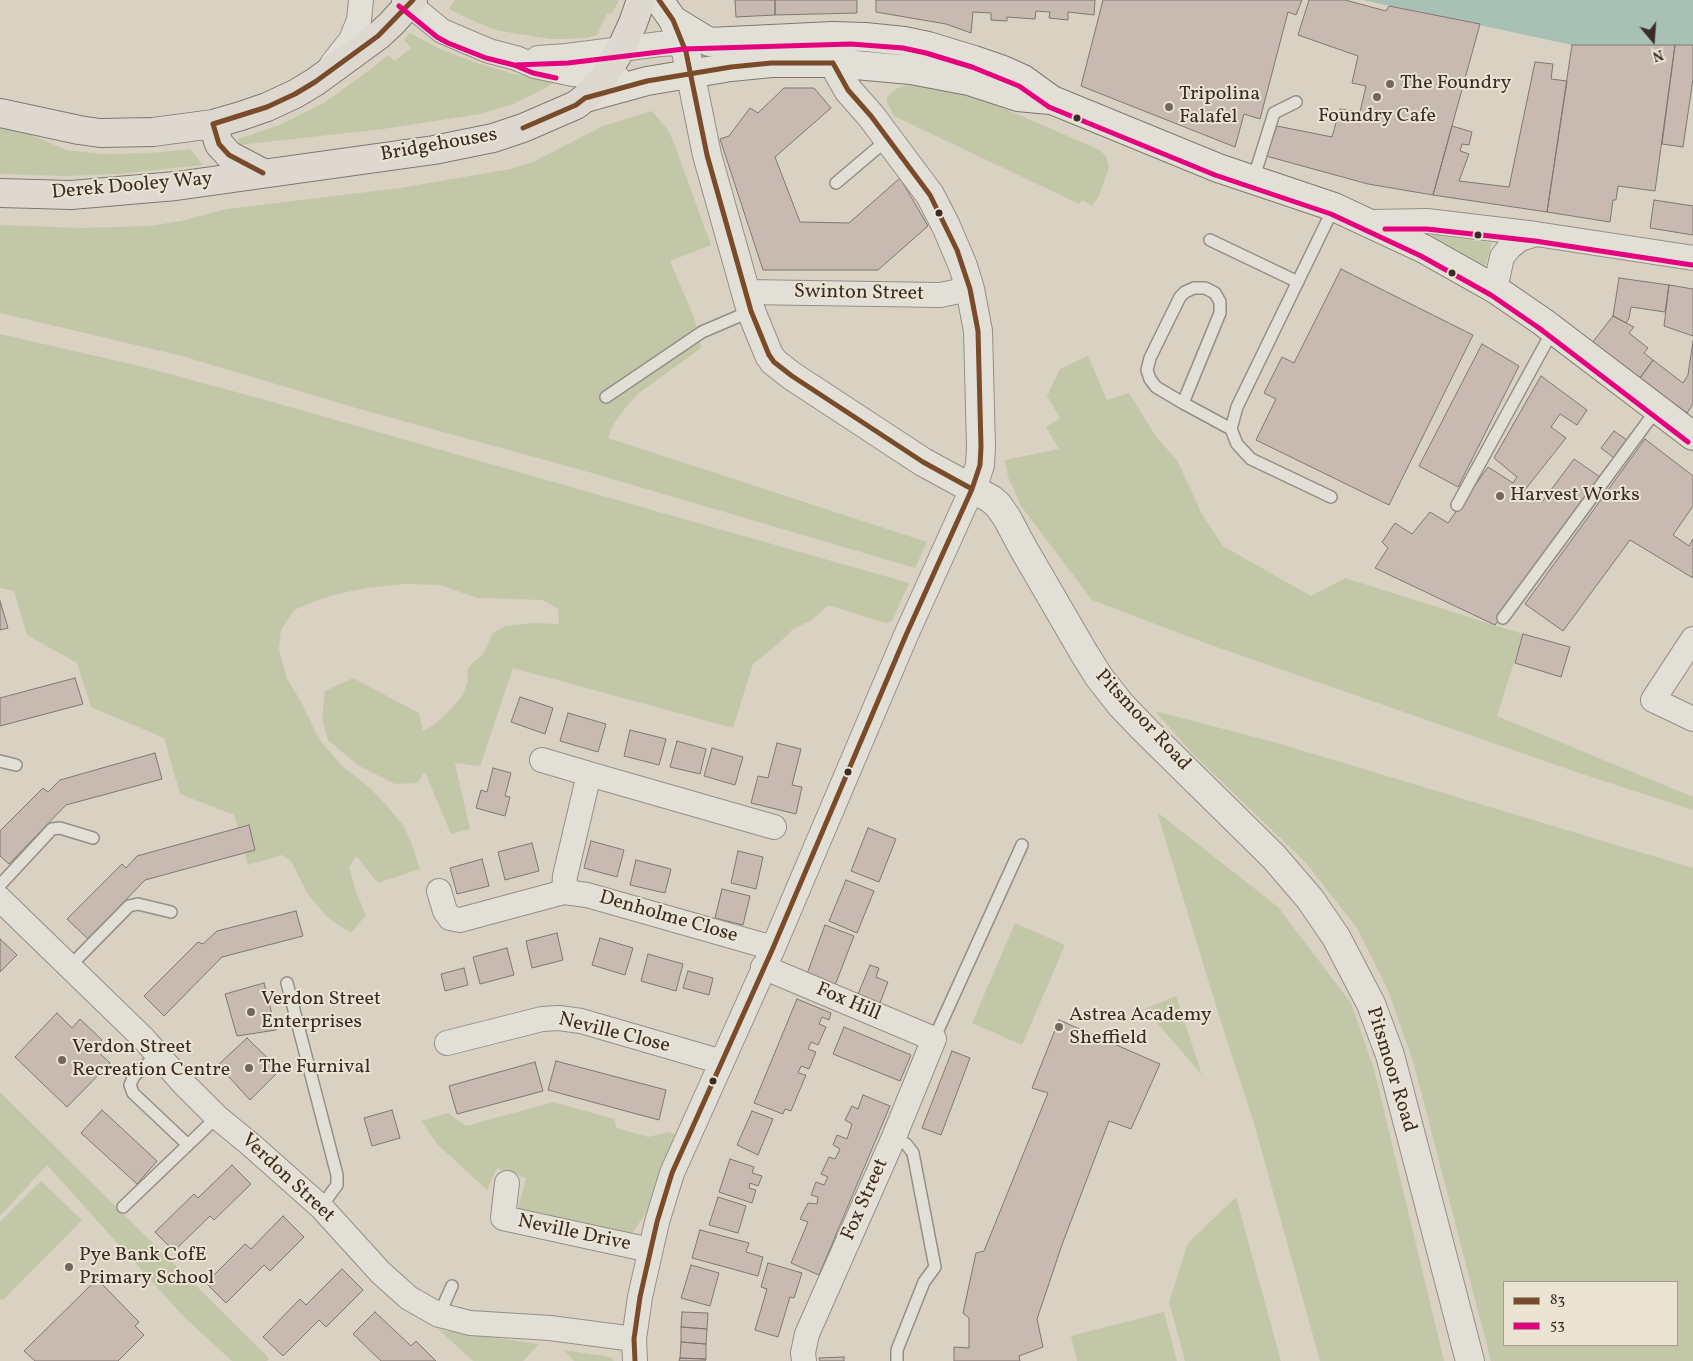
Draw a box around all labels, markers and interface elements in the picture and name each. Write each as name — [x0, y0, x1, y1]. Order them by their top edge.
north arrow — [1628, 15, 1678, 65]
text: N — [1650, 44, 1666, 65]
place label: The Foundry — [1400, 72, 1511, 96]
marker: The Foundry — [1384, 78, 1396, 90]
place label: Tripolina Falafel — [1179, 83, 1260, 130]
marker: Foundry Cafe — [1371, 91, 1383, 103]
marker: Tripolina Falafel — [1163, 101, 1175, 113]
place label: Foundry Cafe — [1318, 105, 1436, 129]
unlabelled marker — [1072, 113, 1082, 123]
street label: Bridgehouses — [379, 124, 499, 168]
street label: Derek Dooley Way — [51, 168, 213, 206]
unlabelled marker — [934, 208, 944, 218]
unlabelled marker — [1473, 230, 1483, 240]
unlabelled marker — [1447, 268, 1457, 278]
street label: Swinton Street — [794, 281, 924, 307]
place label: Harvest Works — [1510, 484, 1640, 508]
marker: Harvest Works — [1494, 490, 1506, 502]
street label: Pitsmoor Road — [1089, 665, 1195, 777]
unlabelled marker — [843, 767, 853, 777]
street label: Denholme Close — [596, 887, 740, 949]
street label: Fox Hill — [812, 979, 884, 1027]
place label: Verdon Street Enterprises — [261, 988, 381, 1035]
place label: Astrea Academy Sheffield — [1069, 1004, 1212, 1051]
street label: Pitsmoor Road — [1360, 1004, 1420, 1136]
marker: Verdon Street Enterprises — [245, 1006, 257, 1018]
street label: Neville Close — [556, 1009, 672, 1059]
marker: Astrea Academy Sheffield — [1053, 1021, 1065, 1033]
place label: Verdon Street Recreation Centre — [72, 1036, 230, 1083]
marker: Verdon Street Recreation Centre — [56, 1054, 68, 1066]
place label: The Furnival — [259, 1056, 370, 1080]
marker: The Furnival — [243, 1062, 255, 1074]
unlabelled marker — [708, 1076, 718, 1086]
street label: Verdon Street — [235, 1129, 339, 1229]
street label: Fox Street — [837, 1155, 895, 1245]
street label: Neville Drive — [515, 1210, 633, 1258]
place label: Pye Bank CofE Primary School — [79, 1244, 214, 1291]
marker: Pye Bank CofE Primary School — [63, 1261, 75, 1273]
legend — [1503, 1281, 1678, 1346]
text: 83 — [1550, 1290, 1565, 1311]
text: 53 — [1550, 1315, 1565, 1336]

